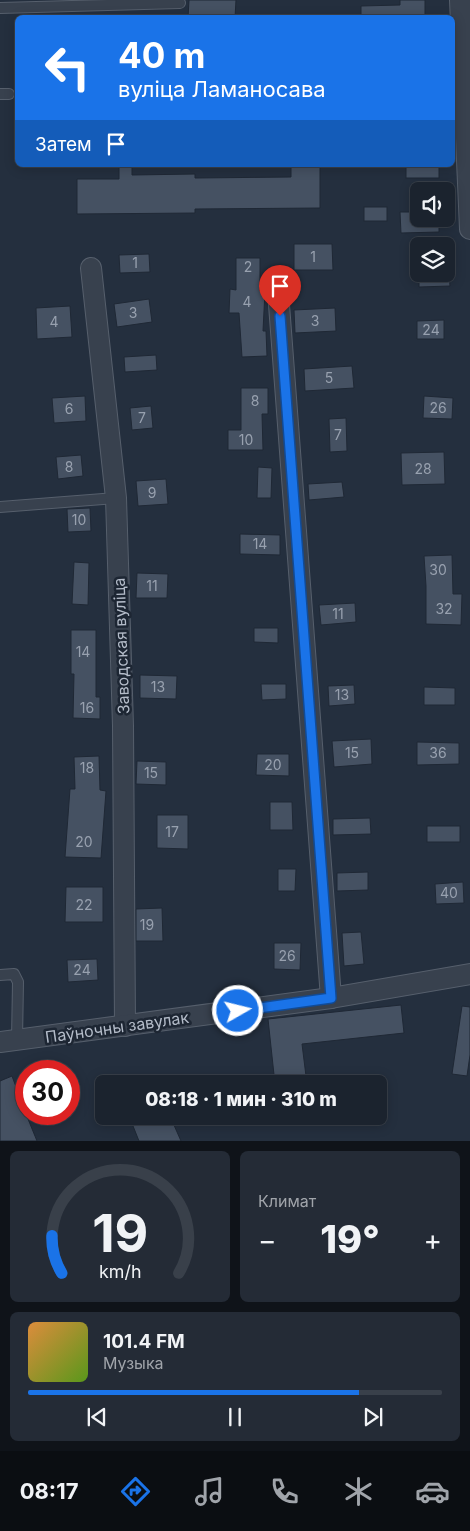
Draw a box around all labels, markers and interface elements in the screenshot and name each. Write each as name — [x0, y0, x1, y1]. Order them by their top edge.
text: 40 m — [118, 34, 206, 76]
icon: left — [35, 35, 100, 100]
text: вуліца Ламаносава — [118, 76, 326, 102]
icon: arrive — [102, 130, 130, 158]
text: Затем — [35, 133, 92, 156]
map controls — [410, 182, 455, 282]
button: sound — [410, 182, 455, 227]
button: layers — [410, 237, 455, 282]
house number: 1 — [310, 248, 316, 265]
house number: 1 — [132, 254, 138, 271]
house number: 2 — [244, 258, 252, 275]
pin — [259, 265, 301, 316]
icon: arrive — [266, 272, 294, 300]
house number: 4 — [242, 293, 252, 310]
house number: 3 — [129, 304, 137, 321]
house number: 3 — [311, 312, 319, 329]
house number: 4 — [49, 313, 59, 330]
house number: 24 — [422, 321, 440, 338]
house number: 5 — [325, 369, 333, 386]
house number: 8 — [251, 392, 259, 409]
house number: 26 — [429, 399, 447, 416]
house number: 6 — [65, 400, 73, 417]
house number: 7 — [138, 409, 146, 426]
house number: 7 — [334, 426, 342, 443]
house number: 10 — [239, 431, 253, 448]
house number: 8 — [65, 458, 73, 475]
house number: 28 — [414, 460, 432, 477]
house number: 9 — [148, 484, 156, 501]
house number: 10 — [72, 511, 86, 528]
house number: 14 — [253, 535, 267, 552]
house number: 30 — [429, 561, 447, 578]
street label: Заводская вуліца — [109, 577, 133, 715]
house number: 11 — [146, 577, 158, 594]
house number: 32 — [435, 600, 453, 617]
house number: 11 — [332, 605, 344, 622]
house number: 14 — [76, 643, 90, 660]
house number: 13 — [151, 678, 165, 695]
house number: 13 — [335, 686, 349, 703]
house number: 16 — [80, 699, 94, 716]
house number: 15 — [345, 744, 359, 761]
house number: 36 — [429, 744, 447, 761]
house number: 20 — [264, 756, 282, 773]
house number: 18 — [80, 759, 94, 776]
house number: 15 — [144, 764, 158, 781]
house number: 17 — [165, 823, 179, 840]
house number: 20 — [75, 833, 93, 850]
house number: 40 — [440, 884, 458, 901]
house number: 22 — [75, 896, 93, 913]
house number: 19 — [140, 916, 154, 933]
house number: 26 — [278, 947, 296, 964]
house number: 24 — [73, 961, 91, 978]
position arrow — [211, 984, 263, 1036]
street label: Паўночны завулак — [44, 1007, 190, 1047]
speed limit sign: 30 — [15, 1060, 80, 1125]
text: 08:18 · 1 мин · 310 m — [145, 1088, 337, 1111]
text: Климат — [258, 1191, 316, 1211]
text: 19 — [92, 1202, 148, 1265]
text: 19° — [320, 1216, 380, 1262]
text: − — [258, 1223, 277, 1257]
text: + — [423, 1223, 442, 1257]
text: km/h — [99, 1261, 141, 1282]
text: 101.4 FM — [103, 1330, 185, 1353]
text: Музыка — [103, 1353, 164, 1373]
icon: previous — [83, 1403, 111, 1431]
icon: pause — [221, 1403, 249, 1431]
icon: next — [359, 1403, 387, 1431]
icon: directions — [118, 1474, 153, 1509]
icon: music — [192, 1474, 227, 1509]
icon: phone — [267, 1474, 302, 1509]
icon: climate — [341, 1474, 376, 1509]
icon: car — [415, 1474, 450, 1509]
text: 08:17 — [20, 1478, 78, 1504]

